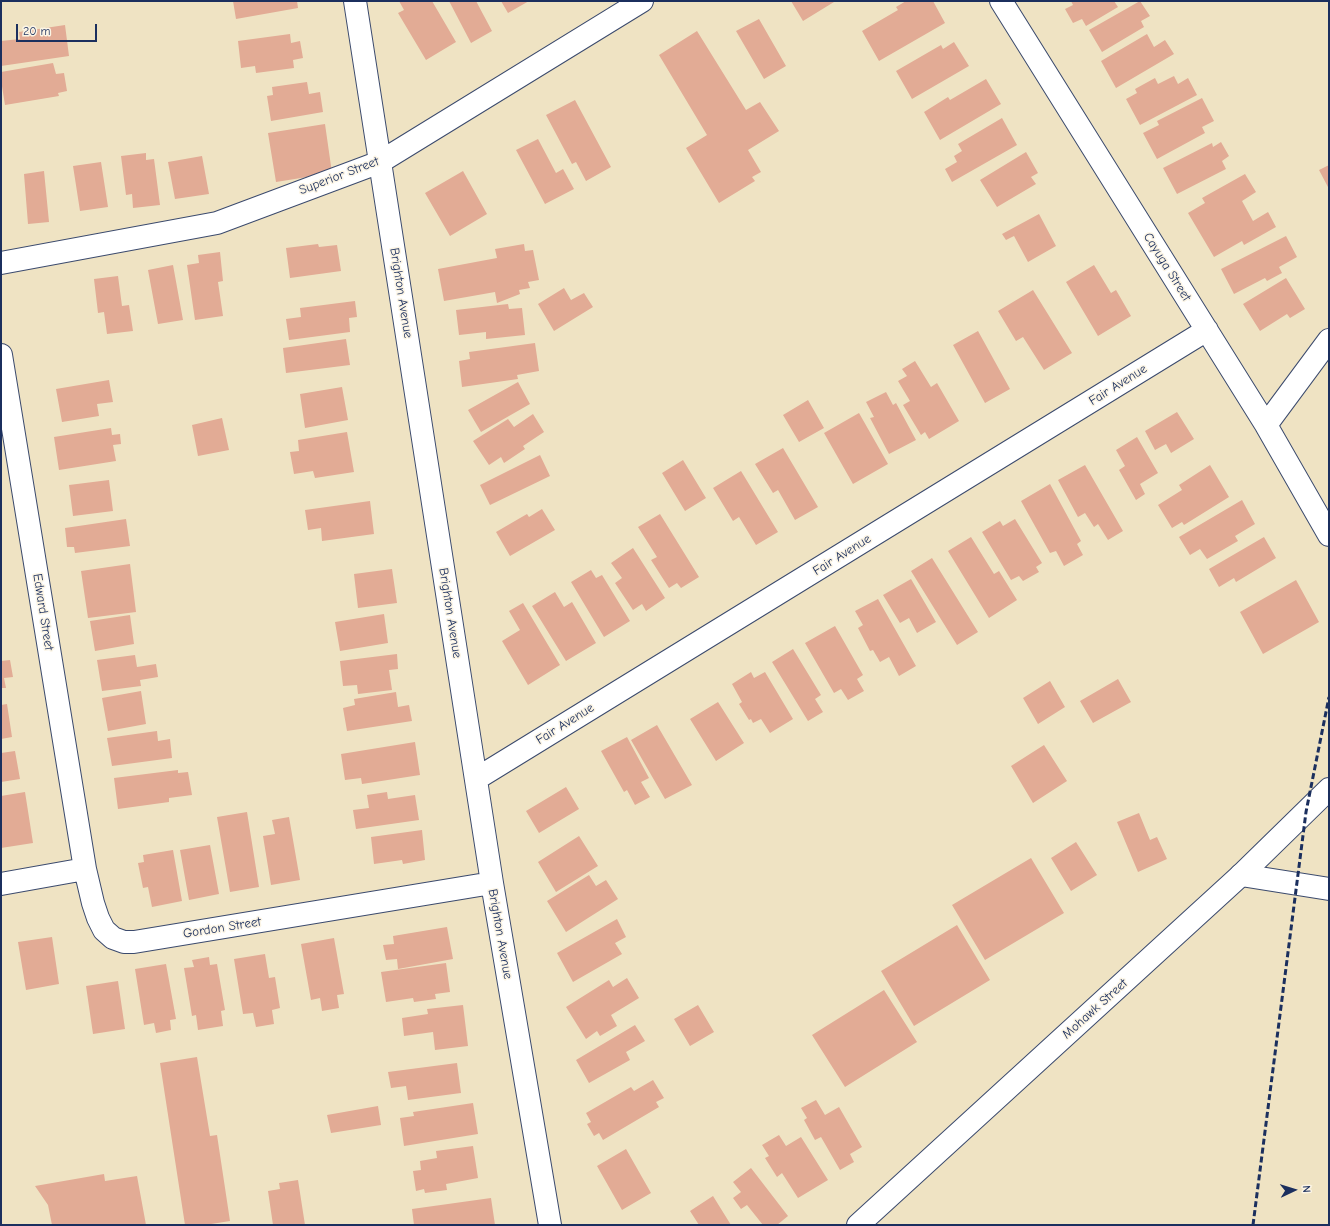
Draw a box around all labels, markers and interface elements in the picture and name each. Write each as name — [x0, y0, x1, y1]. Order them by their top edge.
scale bar — [18, 16, 99, 42]
text: 20 m — [23, 24, 51, 38]
street label: Superior Street — [297, 154, 381, 198]
street label: Cayuga Street — [1140, 230, 1194, 304]
street label: Brighton Avenue — [386, 247, 416, 339]
street label: Fair Avenue — [1086, 361, 1150, 409]
street label: Fair Avenue — [810, 531, 874, 579]
street label: Brighton Avenue — [435, 567, 465, 659]
street label: Edward Street — [29, 572, 57, 652]
street label: Fair Avenue — [533, 700, 597, 748]
street label: Brighton Avenue — [484, 888, 516, 980]
street label: Gordon Street — [182, 914, 262, 942]
street label: Mohawk Street — [1059, 976, 1131, 1042]
north arrow — [1274, 1170, 1314, 1210]
text: N — [1300, 1185, 1313, 1193]

